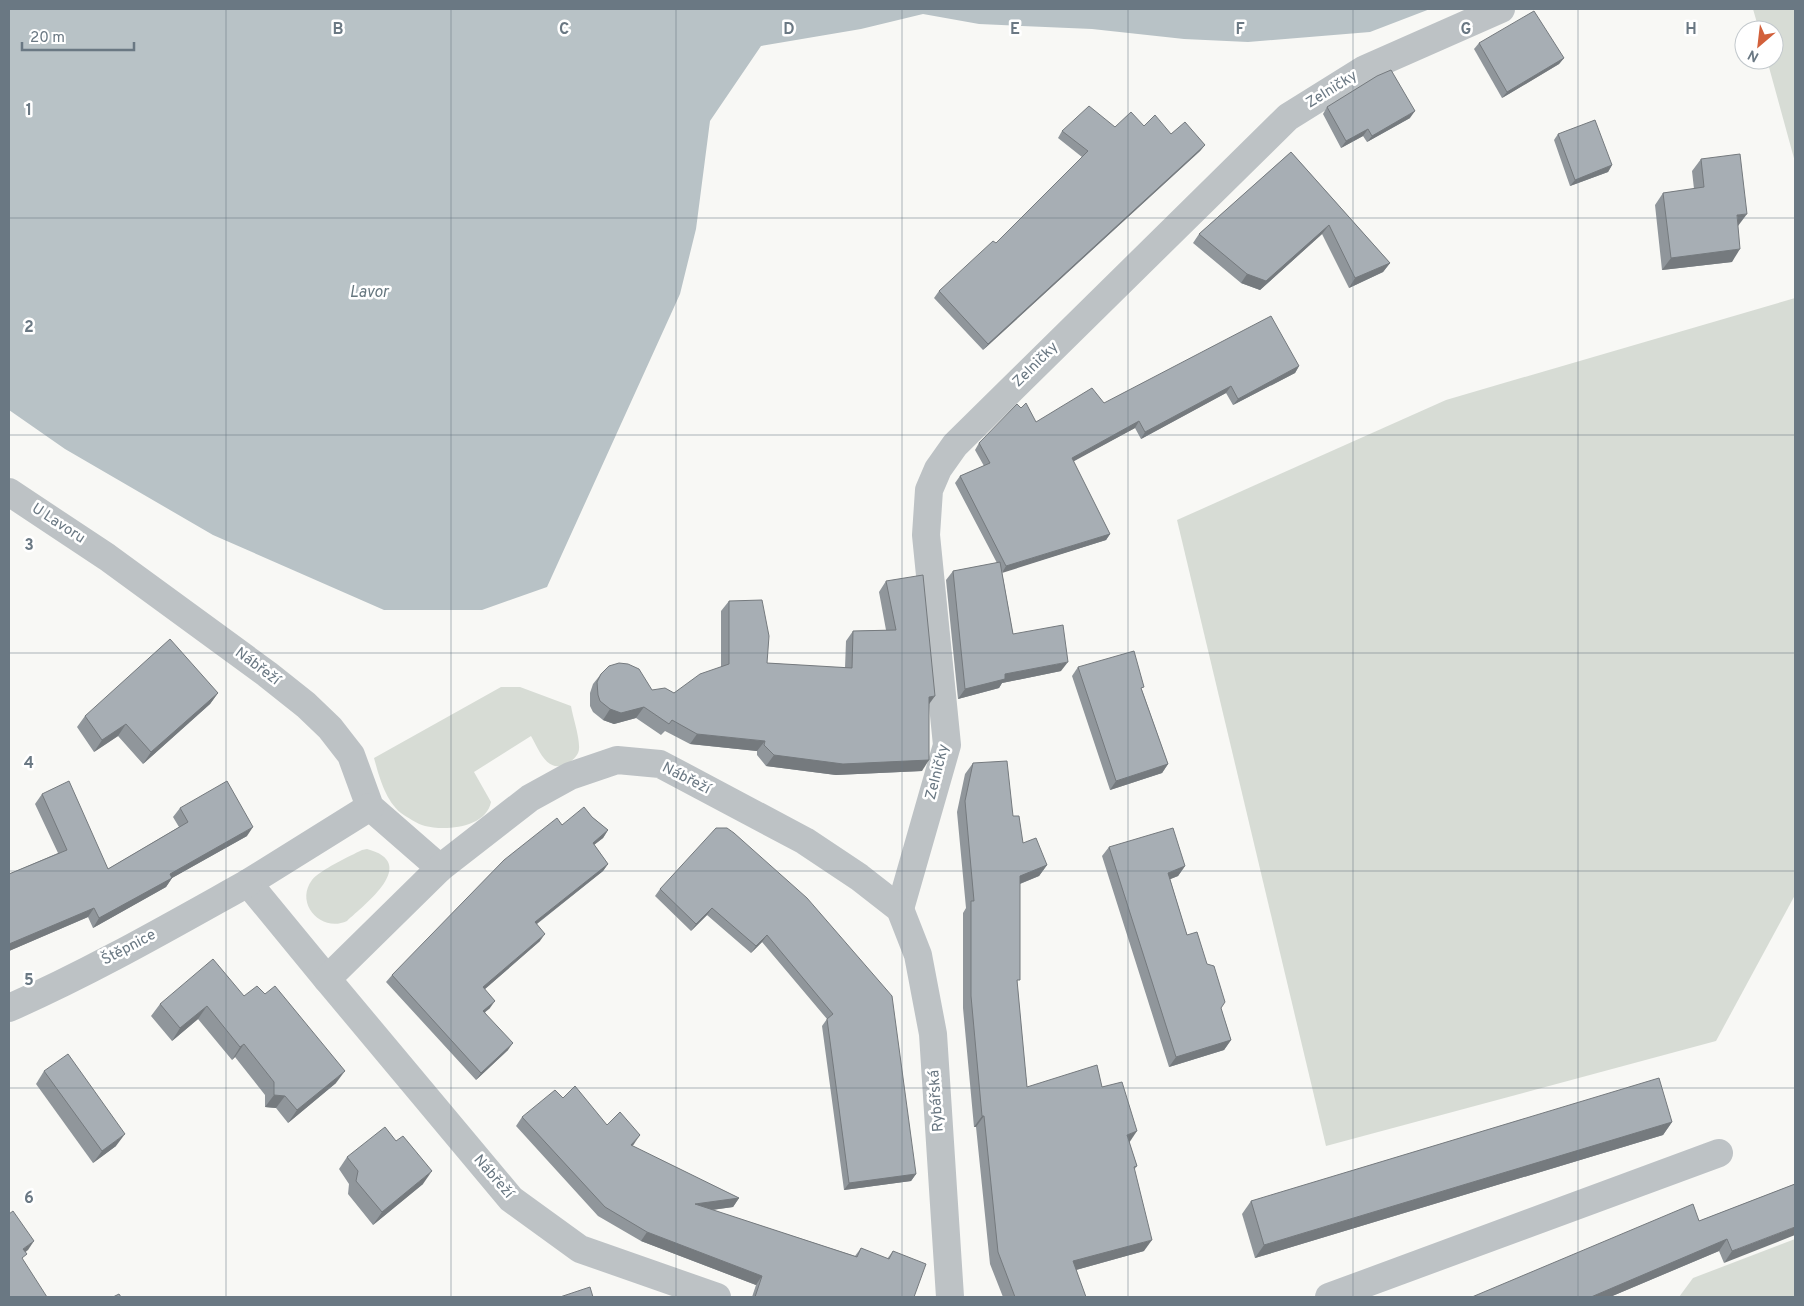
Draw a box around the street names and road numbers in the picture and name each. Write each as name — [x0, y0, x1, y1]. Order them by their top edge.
street label: Zelničky — [1303, 67, 1361, 113]
street label: Zelničky — [1009, 338, 1063, 392]
street label: U Lavoru — [28, 500, 88, 548]
street label: Nábřeží — [231, 644, 284, 691]
street label: Zelničky — [922, 742, 954, 802]
street label: Nábřeží — [659, 759, 714, 800]
street label: Štěpnice — [98, 924, 159, 970]
street label: Rybářská — [925, 1069, 949, 1133]
street label: Nábřeží — [469, 1151, 518, 1204]

